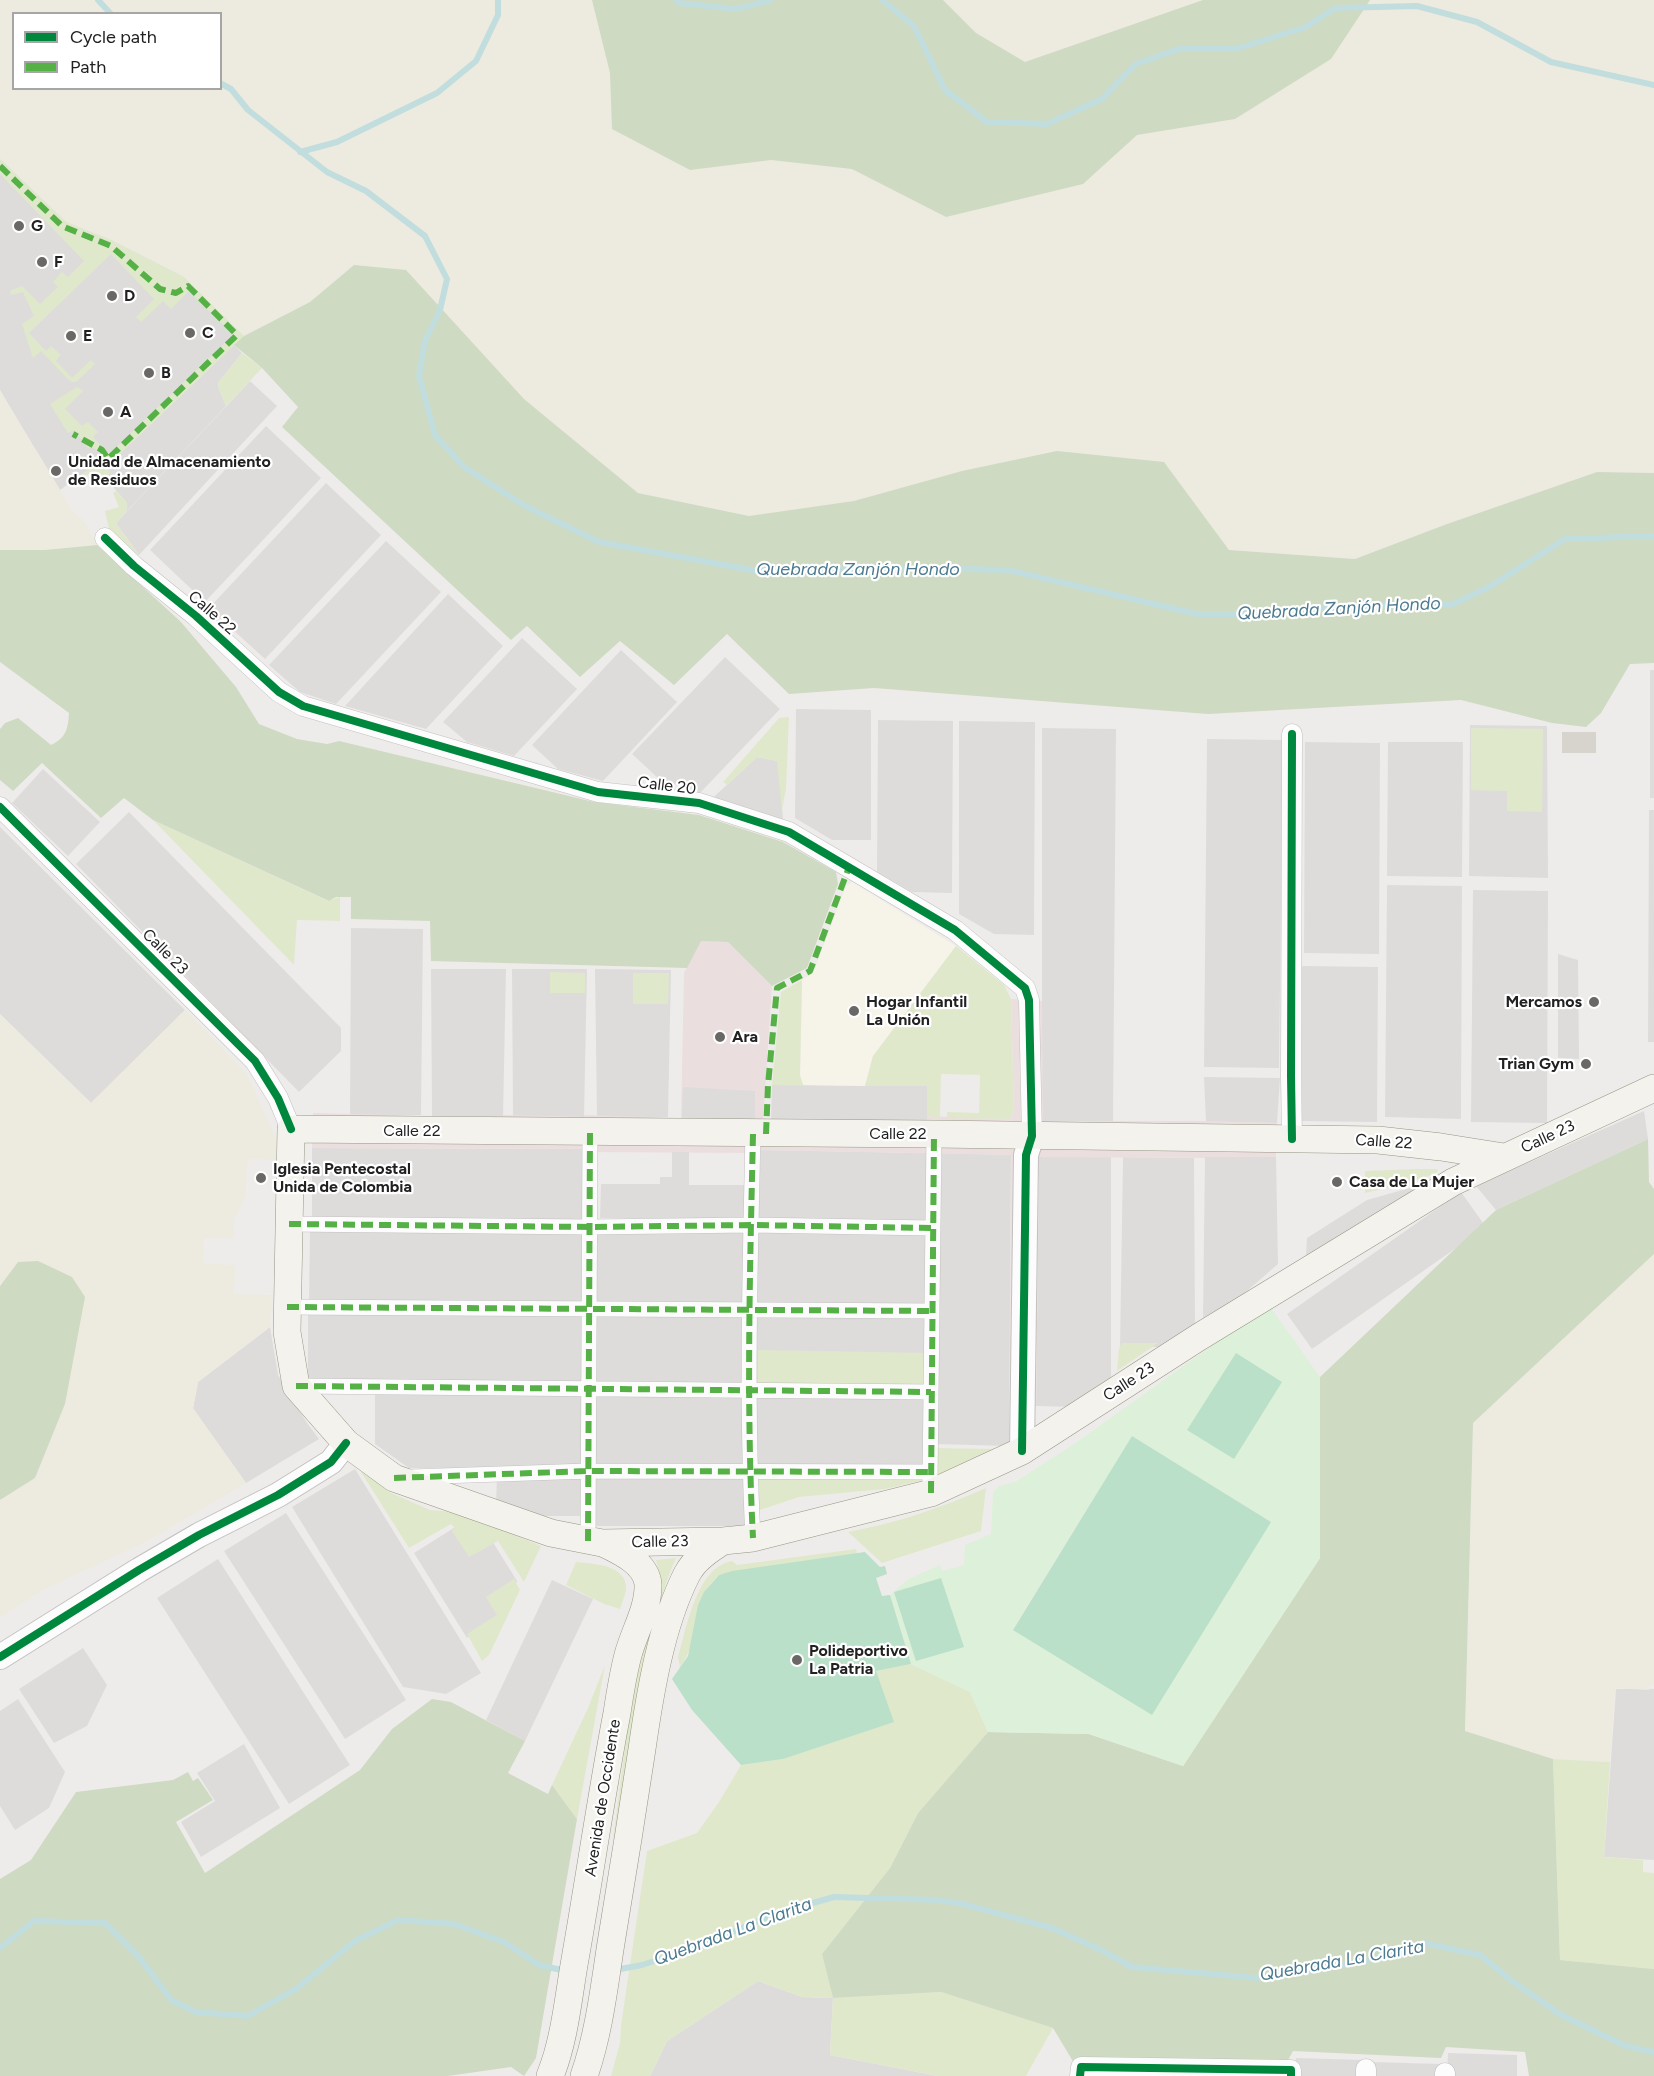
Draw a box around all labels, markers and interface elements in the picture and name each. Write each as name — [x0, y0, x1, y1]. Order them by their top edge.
legend — [12, 12, 222, 90]
text: Cycle path — [70, 26, 157, 48]
text: Path — [70, 56, 106, 78]
place label: G — [31, 216, 43, 236]
marker: G — [12, 219, 26, 233]
place label: F — [54, 252, 63, 272]
marker: F — [35, 255, 49, 269]
place label: D — [124, 286, 135, 306]
marker: D — [105, 289, 119, 303]
place label: C — [202, 323, 214, 343]
place label: E — [83, 326, 92, 346]
marker: C — [183, 326, 197, 340]
marker: E — [64, 329, 78, 343]
place label: B — [161, 363, 171, 383]
marker: B — [142, 366, 156, 380]
place label: A — [120, 402, 131, 422]
marker: A — [101, 405, 115, 419]
place label: Unidad de Almacenamiento de Residuos — [68, 452, 271, 490]
marker: Unidad de Almacenamiento de Residuos — [49, 464, 63, 478]
water label: Quebrada Zanjón Hondo — [756, 559, 960, 581]
street label: Calle 22 — [184, 587, 240, 639]
water label: Quebrada Zanjón Hondo — [1237, 593, 1441, 625]
street label: Calle 20 — [637, 773, 697, 799]
street label: Calle 23 — [138, 925, 192, 979]
place label: Hogar Infantil La Unión — [866, 992, 967, 1030]
place label: Mercamos — [1505, 992, 1582, 1012]
marker: Mercamos — [1587, 995, 1601, 1009]
marker: Hogar Infantil La Unión — [847, 1004, 861, 1018]
place label: Ara — [732, 1027, 758, 1047]
marker: Ara — [713, 1030, 727, 1044]
place label: Trian Gym — [1499, 1054, 1574, 1074]
marker: Trian Gym — [1579, 1057, 1593, 1071]
street label: Calle 23 — [1518, 1116, 1578, 1158]
street label: Calle 22 — [383, 1121, 441, 1141]
street label: Calle 22 — [869, 1124, 927, 1144]
street label: Calle 22 — [1355, 1130, 1413, 1154]
place label: Iglesia Pentecostal Unida de Colombia — [273, 1159, 412, 1197]
marker: Iglesia Pentecostal Unida de Colombia — [254, 1171, 268, 1185]
place label: Casa de La Mujer — [1349, 1172, 1474, 1192]
marker: Casa de La Mujer — [1330, 1175, 1344, 1189]
street label: Calle 23 — [1100, 1358, 1158, 1406]
street label: Calle 23 — [631, 1532, 689, 1552]
place label: Polideportivo La Patria — [809, 1641, 908, 1679]
marker: Polideportivo La Patria — [790, 1653, 804, 1667]
street label: Avenida de Occidente — [581, 1718, 625, 1878]
water label: Quebrada La Clarita — [651, 1893, 815, 1971]
water label: Quebrada La Clarita — [1258, 1936, 1426, 1986]

